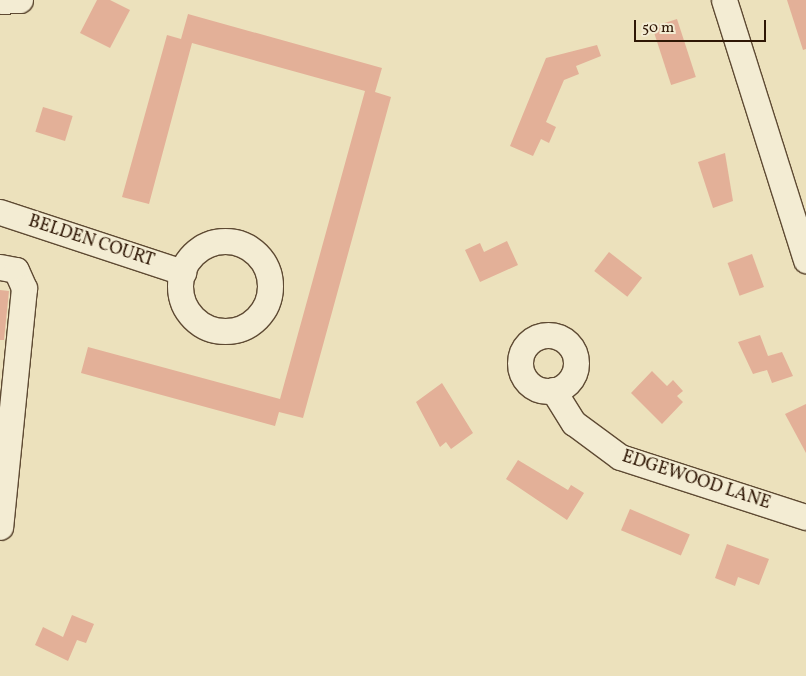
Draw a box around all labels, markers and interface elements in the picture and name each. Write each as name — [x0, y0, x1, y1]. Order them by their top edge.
scale bar — [636, 10, 768, 42]
text: 50 m — [642, 18, 674, 39]
street label: BELDEN COURT — [25, 211, 157, 273]
street label: EDGEWOOD LANE — [619, 447, 773, 515]

